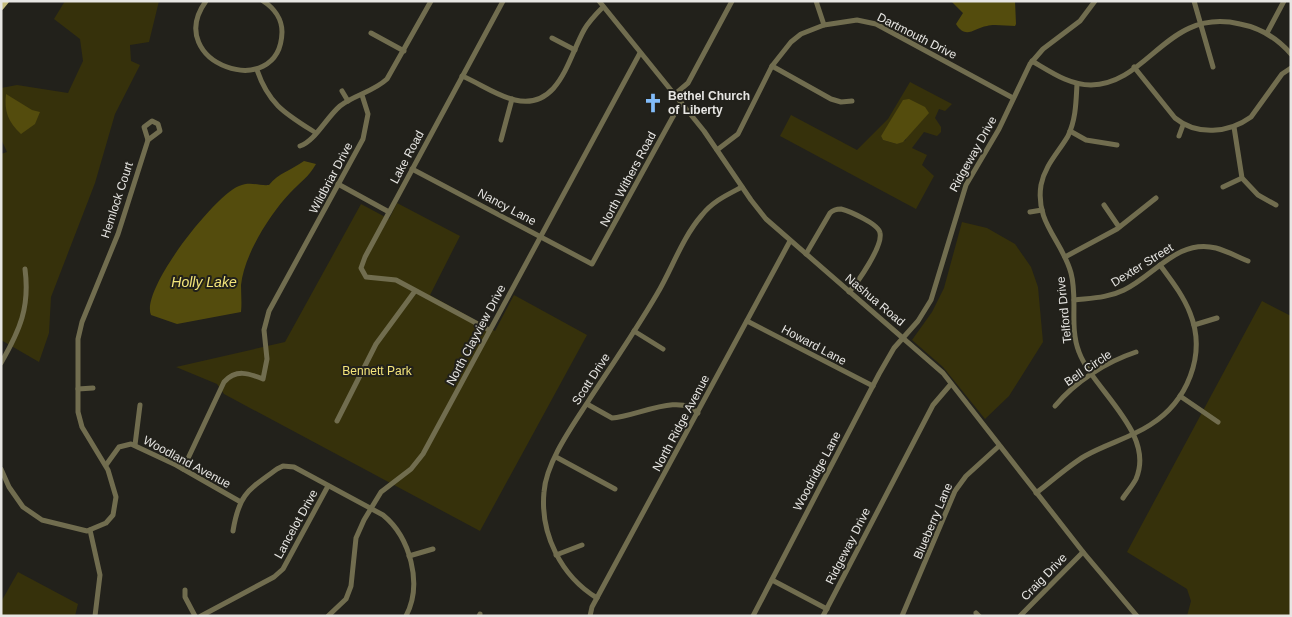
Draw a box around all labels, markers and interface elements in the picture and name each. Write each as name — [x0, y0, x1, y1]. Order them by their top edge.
street label: Dartmouth Drive — [875, 10, 959, 62]
place label: Bethel Church of Liberty — [668, 89, 750, 117]
church icon: Bethel Church of Liberty — [642, 92, 664, 114]
street label: Ridgeway Drive — [947, 114, 1000, 194]
street label: Lake Road — [387, 128, 427, 186]
street label: North Withers Road — [597, 129, 659, 229]
street label: Wildbriar Drive — [306, 140, 356, 216]
street label: Hemlock Court — [98, 159, 136, 240]
street label: Nancy Lane — [475, 186, 539, 228]
street label: Dexter Street — [1108, 240, 1176, 290]
street label: Nashua Road — [842, 271, 908, 329]
water label: Holly Lake — [171, 274, 237, 290]
street label: Telford Drive — [1053, 275, 1074, 344]
street label: North Clayview Drive — [444, 282, 509, 388]
street label: Howard Lane — [779, 322, 849, 368]
street label: Bell Circle — [1062, 347, 1115, 389]
street label: Scott Drive — [569, 350, 613, 407]
park label: Bennett Park — [342, 364, 413, 378]
street label: North Ridge Avenue — [650, 372, 712, 474]
street label: Woodridge Lane — [790, 429, 844, 513]
street label: Woodland Avenue — [141, 433, 233, 491]
street label: Blueberry Lane — [911, 481, 955, 561]
street label: Lancelot Drive — [271, 487, 321, 561]
street label: Ridgeway Drive — [823, 505, 873, 587]
street label: Craig Drive — [1018, 550, 1070, 603]

